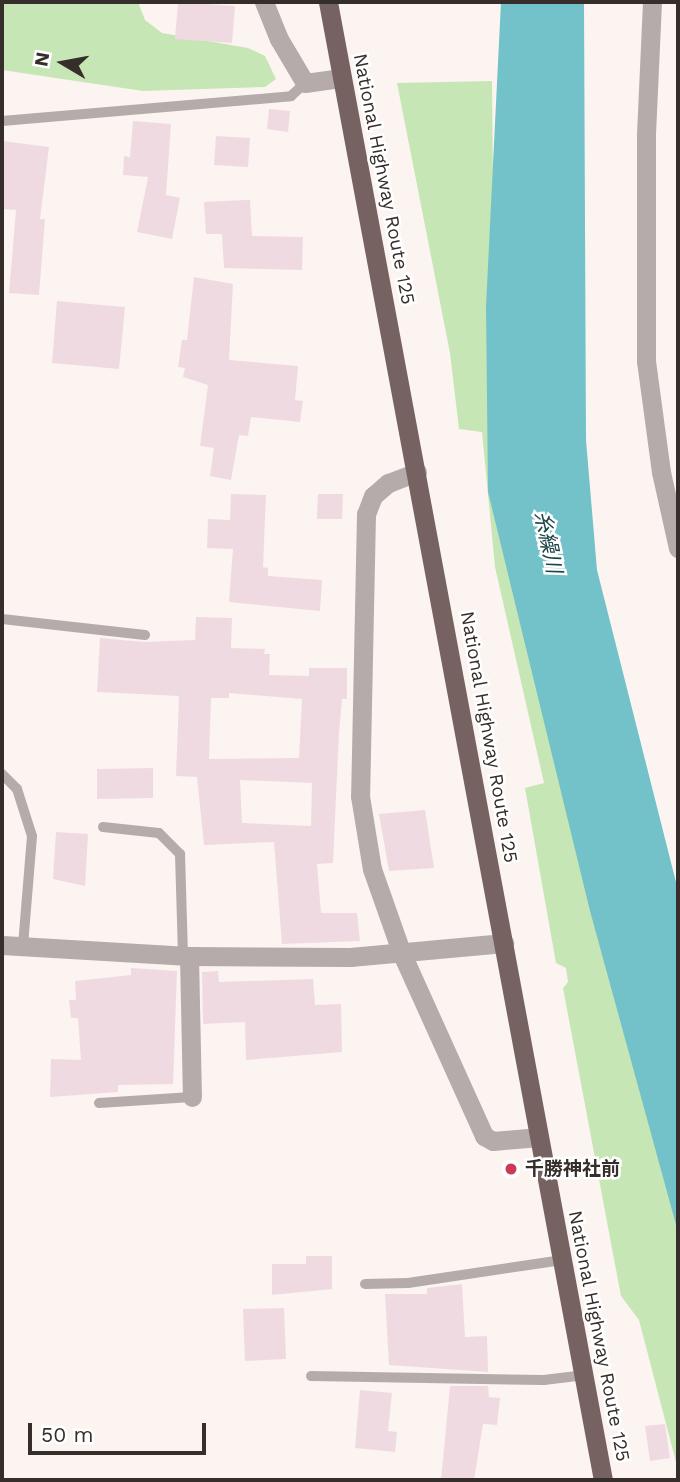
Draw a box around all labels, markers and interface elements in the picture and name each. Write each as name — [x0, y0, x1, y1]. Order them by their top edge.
north arrow — [28, 28, 98, 98]
text: N — [29, 50, 54, 68]
street label: National Highway Route 125 — [348, 51, 420, 307]
water label: 糸繰川 — [529, 509, 567, 575]
street label: National Highway Route 125 — [455, 609, 523, 865]
place label: 千勝神社前 — [525, 1158, 620, 1180]
marker: 千勝神社前 — [503, 1161, 519, 1177]
street label: National Highway Route 125 — [563, 1208, 635, 1464]
scale bar — [32, 1408, 210, 1452]
text: 50 m — [41, 1422, 93, 1447]

